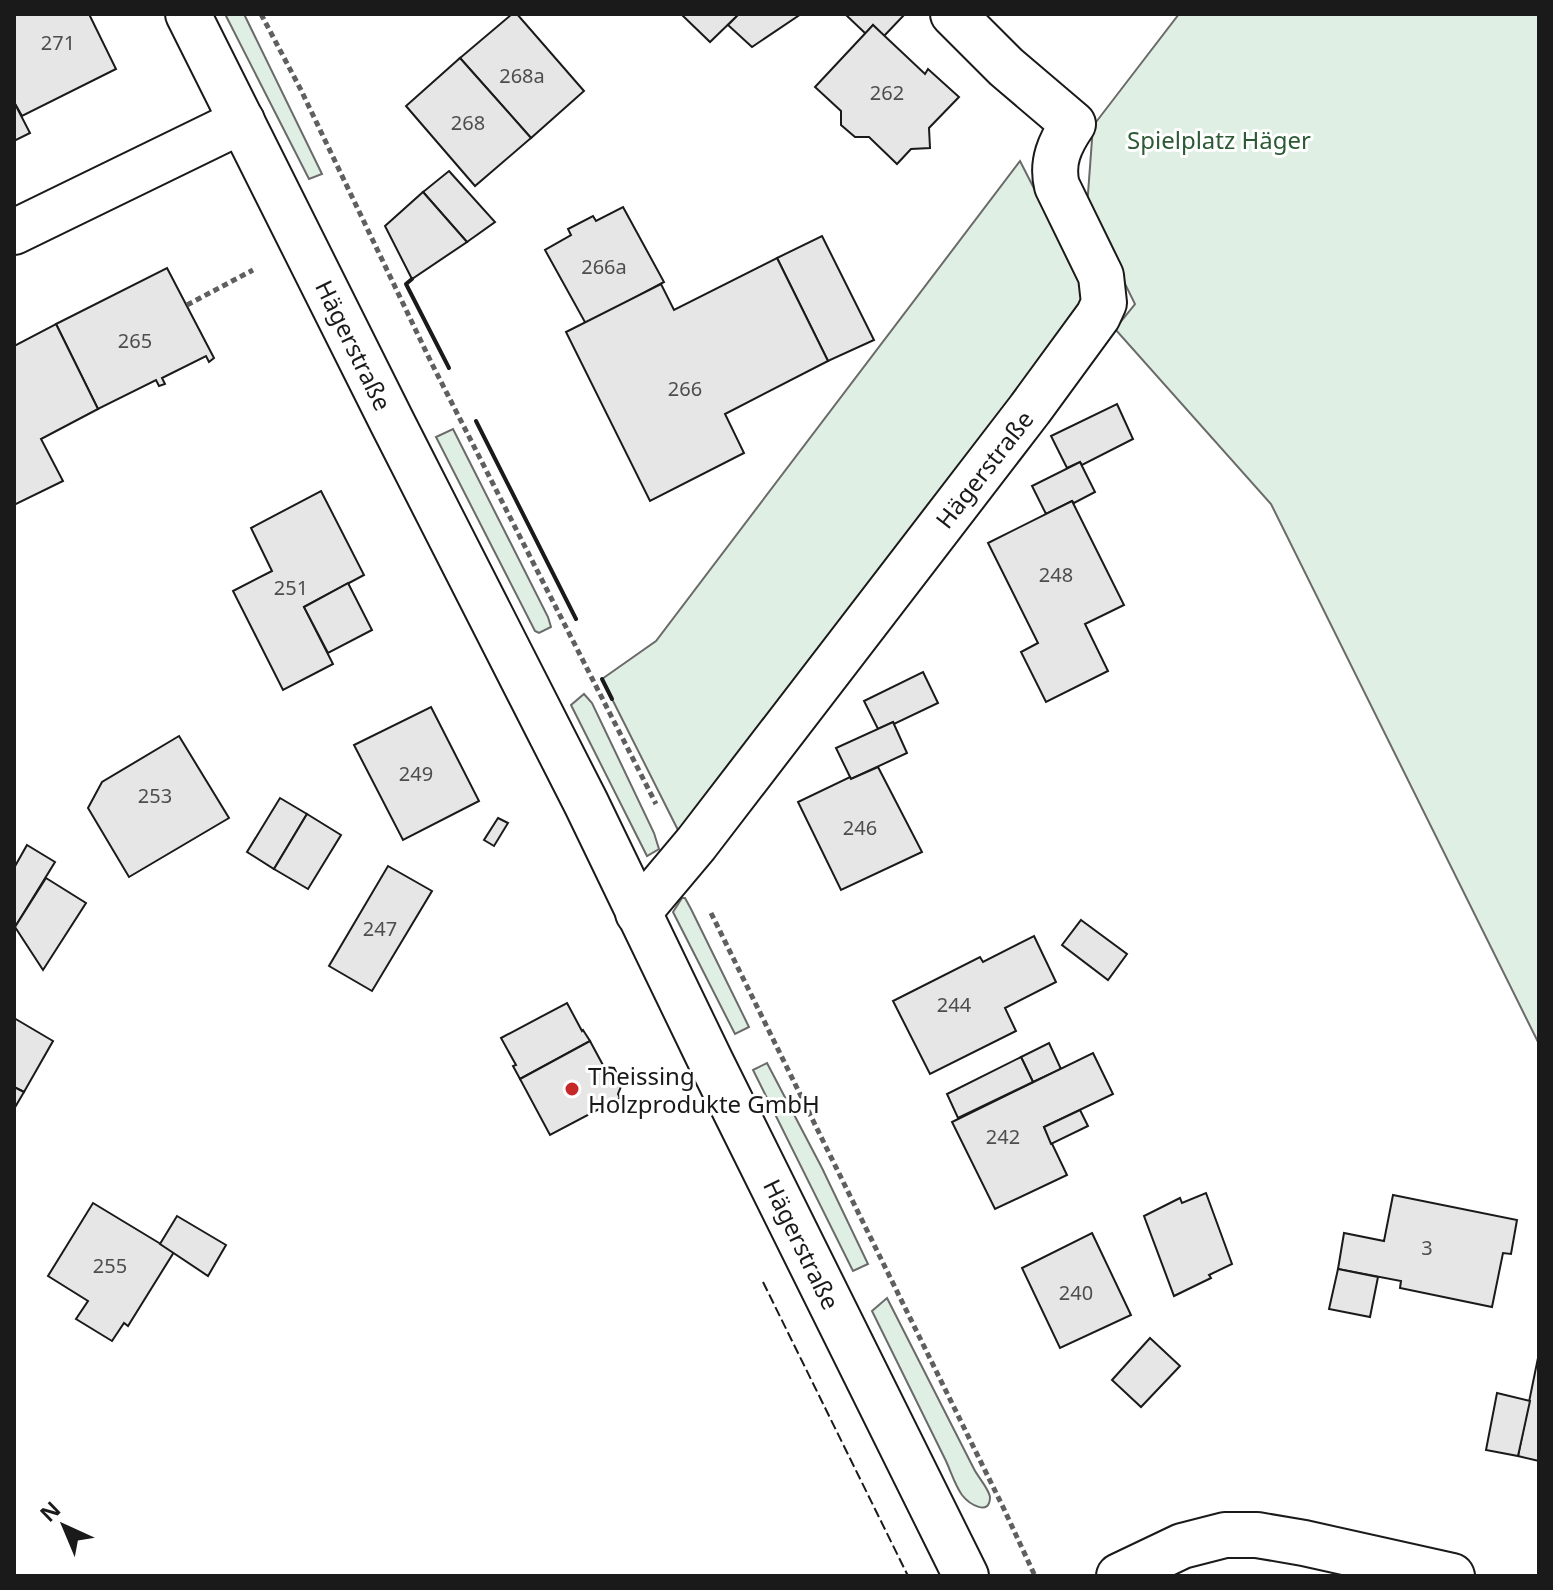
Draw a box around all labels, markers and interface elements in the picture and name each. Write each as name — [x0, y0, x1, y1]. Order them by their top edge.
house number: 271 — [41, 29, 75, 56]
house number: 268a — [499, 62, 545, 89]
house number: 262 — [870, 79, 904, 106]
house number: 268 — [451, 109, 485, 136]
park label: Spielplatz Häger — [1127, 123, 1311, 156]
house number: 266a — [581, 253, 627, 280]
street label: Hägerstraße — [308, 274, 400, 416]
house number: 265 — [118, 327, 152, 354]
house number: 266 — [668, 375, 702, 402]
street label: Hägerstraße — [928, 403, 1040, 535]
house number: 248 — [1039, 561, 1073, 588]
house number: 251 — [274, 574, 308, 601]
house number: 249 — [399, 760, 433, 787]
house number: 253 — [138, 782, 172, 809]
house number: 246 — [843, 814, 877, 841]
house number: 247 — [363, 915, 397, 942]
house number: 244 — [937, 991, 972, 1018]
place label: Theissing Holzprodukte GmbH — [588, 1059, 820, 1120]
marker: Theissing Holzprodukte GmbH — [563, 1080, 581, 1098]
house number: 242 — [986, 1123, 1020, 1150]
street label: Hägerstraße — [756, 1173, 848, 1315]
house number: 3 — [1421, 1234, 1433, 1261]
house number: 255 — [93, 1252, 127, 1279]
house number: 240 — [1059, 1279, 1093, 1306]
north arrow — [24, 1486, 104, 1566]
text: N — [33, 1494, 66, 1528]

